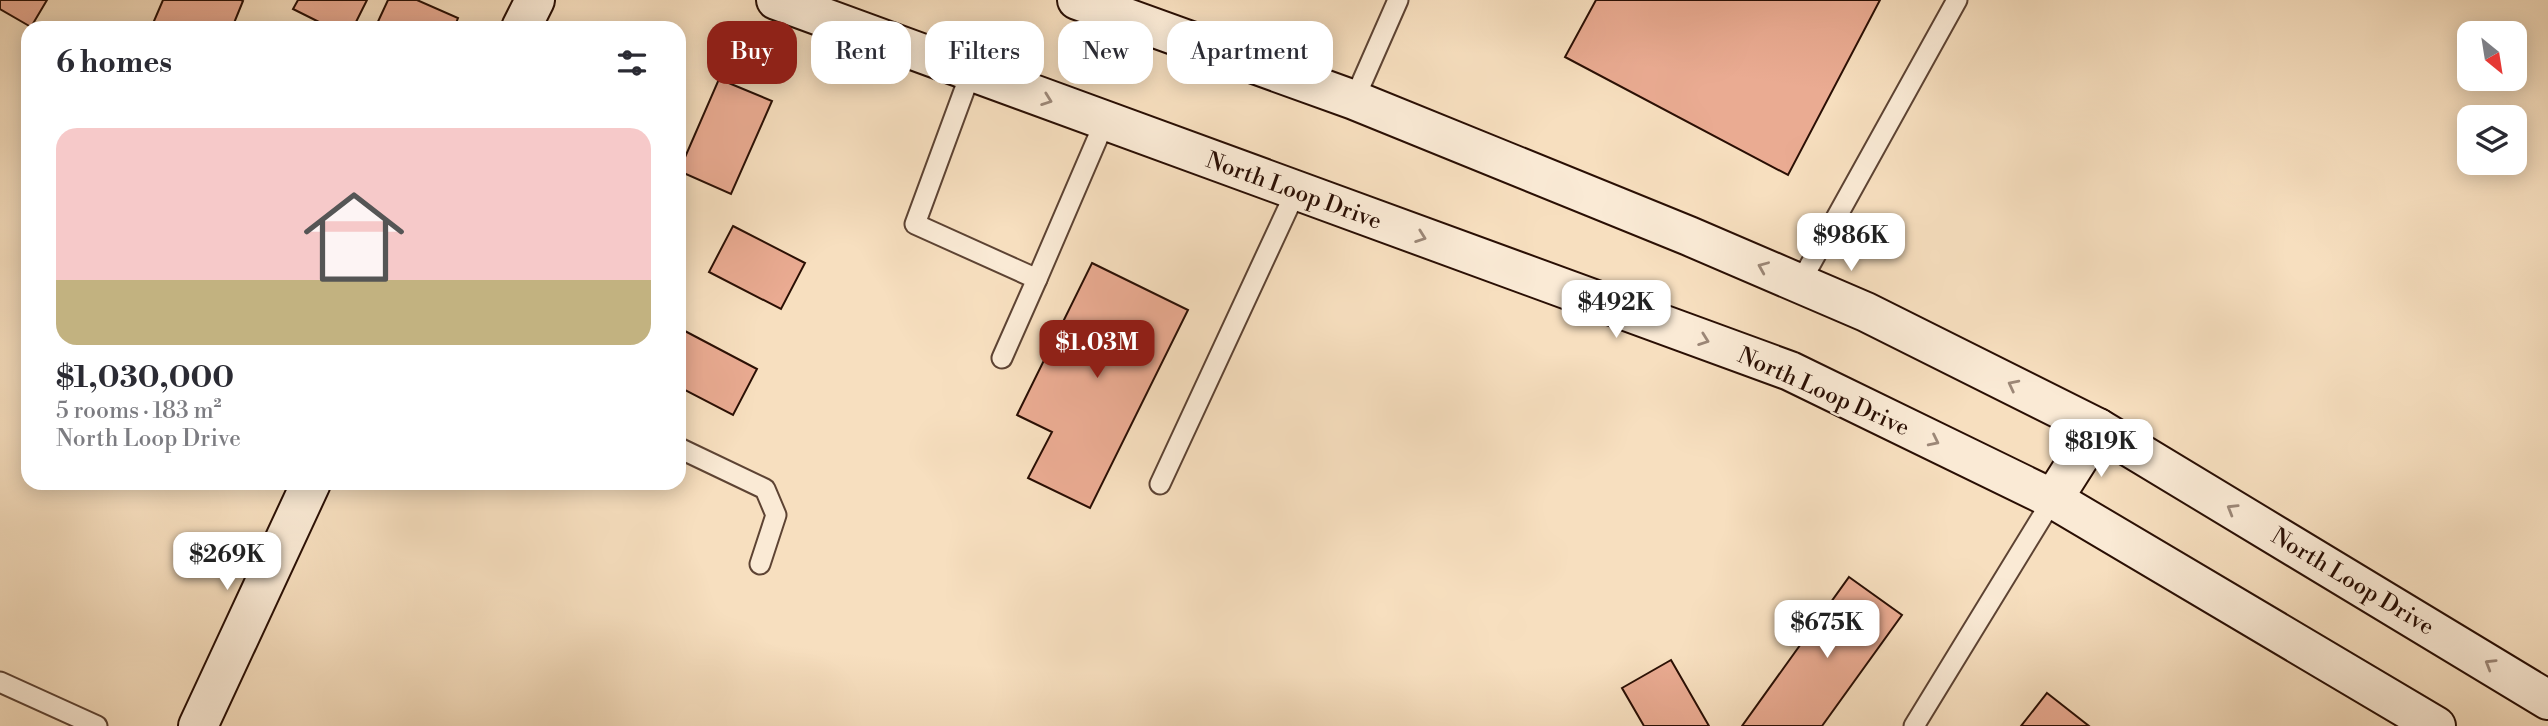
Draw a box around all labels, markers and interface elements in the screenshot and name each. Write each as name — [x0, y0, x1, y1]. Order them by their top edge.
chip: Buy — [707, 21, 797, 84]
chip: Rent — [811, 21, 911, 84]
chip: Filters — [925, 21, 1044, 84]
chip: New — [1058, 21, 1153, 84]
chip: Apartment — [1167, 21, 1333, 84]
north arrow — [2457, 21, 2527, 91]
map controls — [2457, 21, 2527, 175]
text: 6 homes — [56, 44, 172, 82]
icon: filters — [613, 44, 651, 82]
one-way arrow — [1040, 92, 1052, 106]
button: layers — [2457, 105, 2527, 175]
street label: North Loop Drive — [1202, 146, 1385, 236]
icon: home — [291, 174, 417, 300]
pin: $986K — [1802, 214, 1900, 273]
text: $986K — [1813, 222, 1889, 250]
one-way arrow — [1415, 229, 1427, 243]
one-way arrow — [1758, 261, 1770, 275]
pin: $492K — [1567, 280, 1665, 340]
text: $492K — [1578, 289, 1654, 317]
pin: $1.03M — [1040, 320, 1154, 380]
text: $1.03M — [1055, 329, 1139, 357]
one-way arrow — [1698, 332, 1710, 346]
street label: North Loop Drive — [1733, 342, 1914, 442]
text: $1,030,000 — [56, 359, 234, 397]
one-way arrow — [2008, 380, 2020, 394]
text: 5 rooms · 183 m² — [56, 397, 222, 425]
pin: $819K — [2052, 420, 2150, 479]
text: North Loop Drive — [56, 425, 241, 453]
text: $819K — [2065, 428, 2137, 456]
one-way arrow — [1927, 433, 1939, 447]
one-way arrow — [2227, 504, 2240, 517]
street label: North Loop Drive — [2266, 522, 2439, 641]
pin: $269K — [178, 532, 276, 592]
text: $269K — [189, 541, 265, 569]
pin: $675K — [1778, 600, 1876, 660]
text: $675K — [1791, 609, 1863, 637]
one-way arrow — [2485, 659, 2498, 672]

